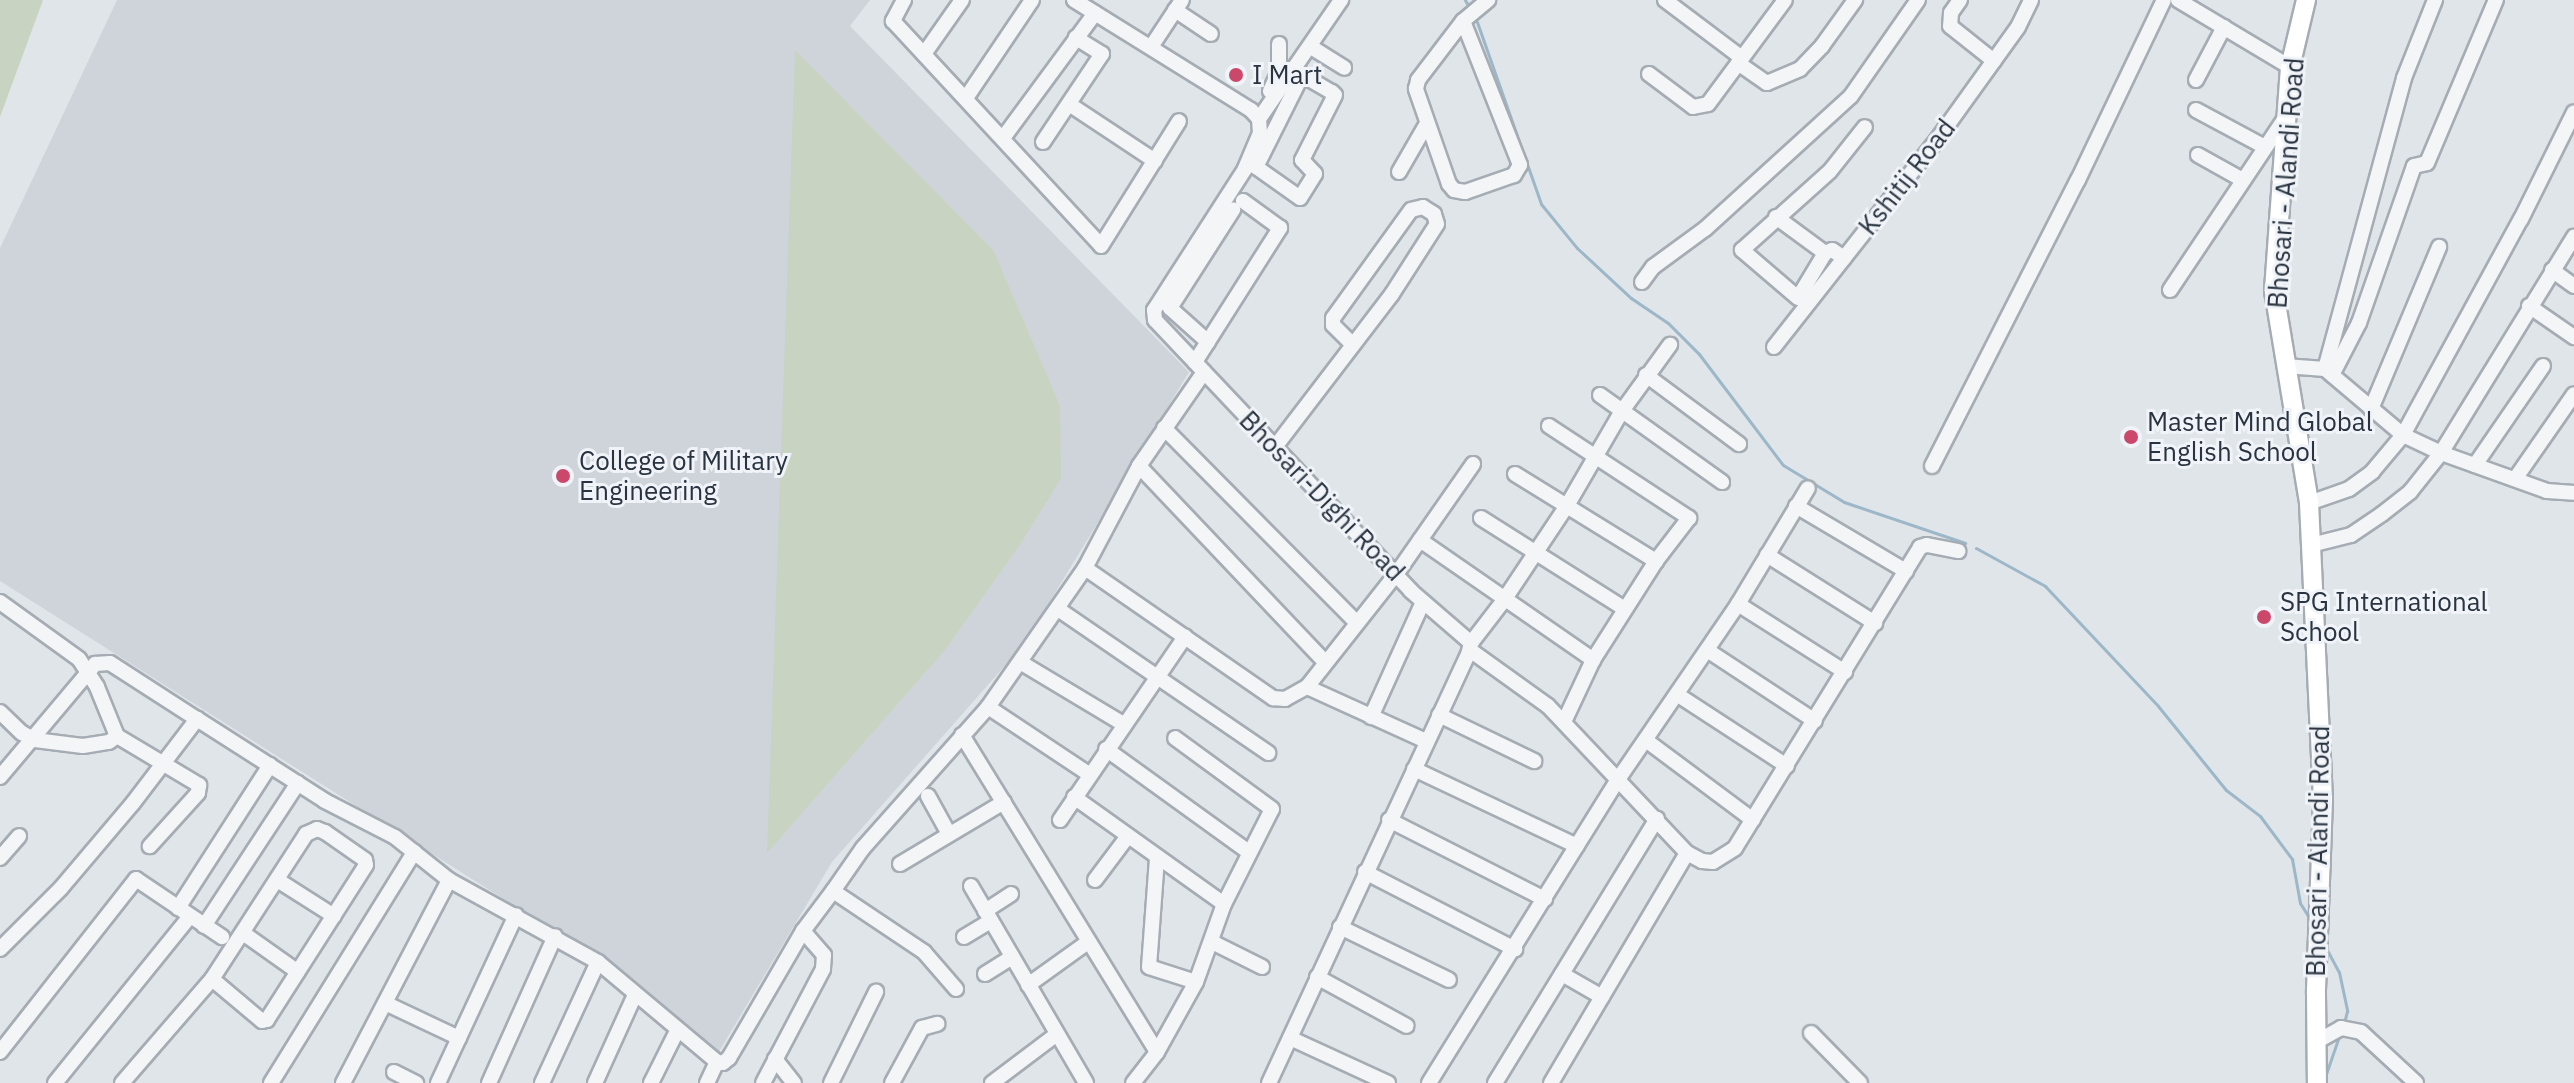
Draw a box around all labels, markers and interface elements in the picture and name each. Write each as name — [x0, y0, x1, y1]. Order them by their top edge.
street label: Bhosari - Alandi Road — [2262, 57, 2310, 309]
place label: I Mart — [1252, 59, 1322, 91]
marker: I Mart — [1227, 66, 1245, 84]
street label: Kshitij Road — [1852, 113, 1962, 241]
street label: Bhosari-Dighi Road — [1233, 405, 1411, 587]
place label: Master Mind Global English School — [2147, 406, 2373, 468]
marker: Master Mind Global English School — [2122, 428, 2140, 446]
place label: College of Military Engineering — [579, 445, 788, 506]
marker: College of Military Engineering — [554, 467, 572, 485]
place label: SPG International School — [2280, 586, 2488, 648]
marker: SPG International School — [2255, 608, 2273, 626]
street label: Bhosari - Alandi Road — [2300, 725, 2336, 977]

